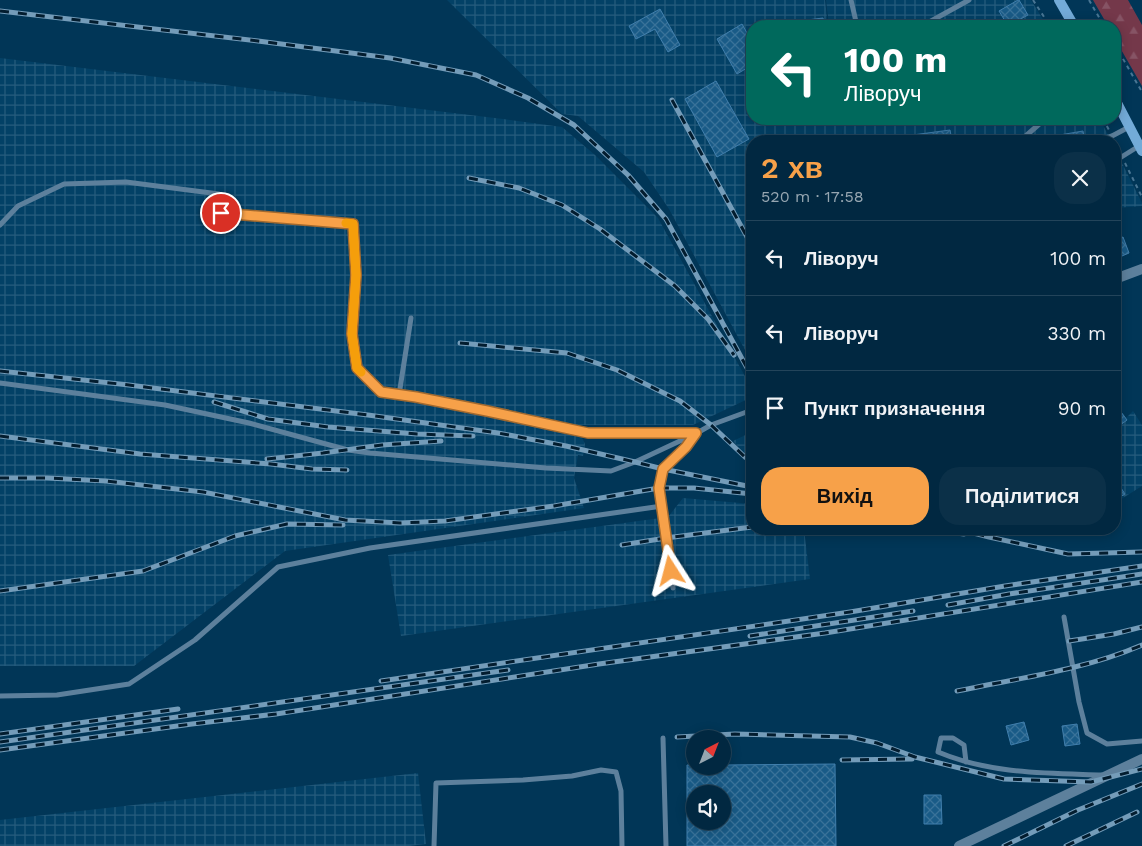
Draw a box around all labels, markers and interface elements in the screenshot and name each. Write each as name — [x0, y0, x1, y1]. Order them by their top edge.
text: 100 m — [844, 39, 947, 81]
icon: left — [761, 40, 826, 105]
text: Ліворуч — [844, 81, 921, 106]
text: 2 хв — [761, 150, 823, 185]
button: close — [1054, 152, 1106, 204]
text: 520 m · 17:58 — [761, 187, 864, 206]
pin — [200, 192, 242, 234]
icon: arrive — [207, 199, 235, 227]
icon: left — [761, 244, 789, 272]
text: Ліворуч — [804, 247, 879, 270]
text: 100 m — [1050, 247, 1106, 270]
icon: left — [761, 319, 789, 347]
text: Ліворуч — [804, 322, 879, 345]
text: 330 m — [1047, 322, 1106, 345]
icon: arrive — [761, 394, 789, 422]
text: Пункт призначення — [804, 397, 985, 420]
text: 90 m — [1058, 397, 1106, 420]
button: Вихід — [761, 467, 929, 525]
button: Поділитися — [939, 467, 1106, 525]
position arrow — [644, 544, 696, 596]
north arrow — [686, 730, 731, 775]
map controls — [686, 730, 731, 830]
button: sound — [686, 785, 731, 830]

